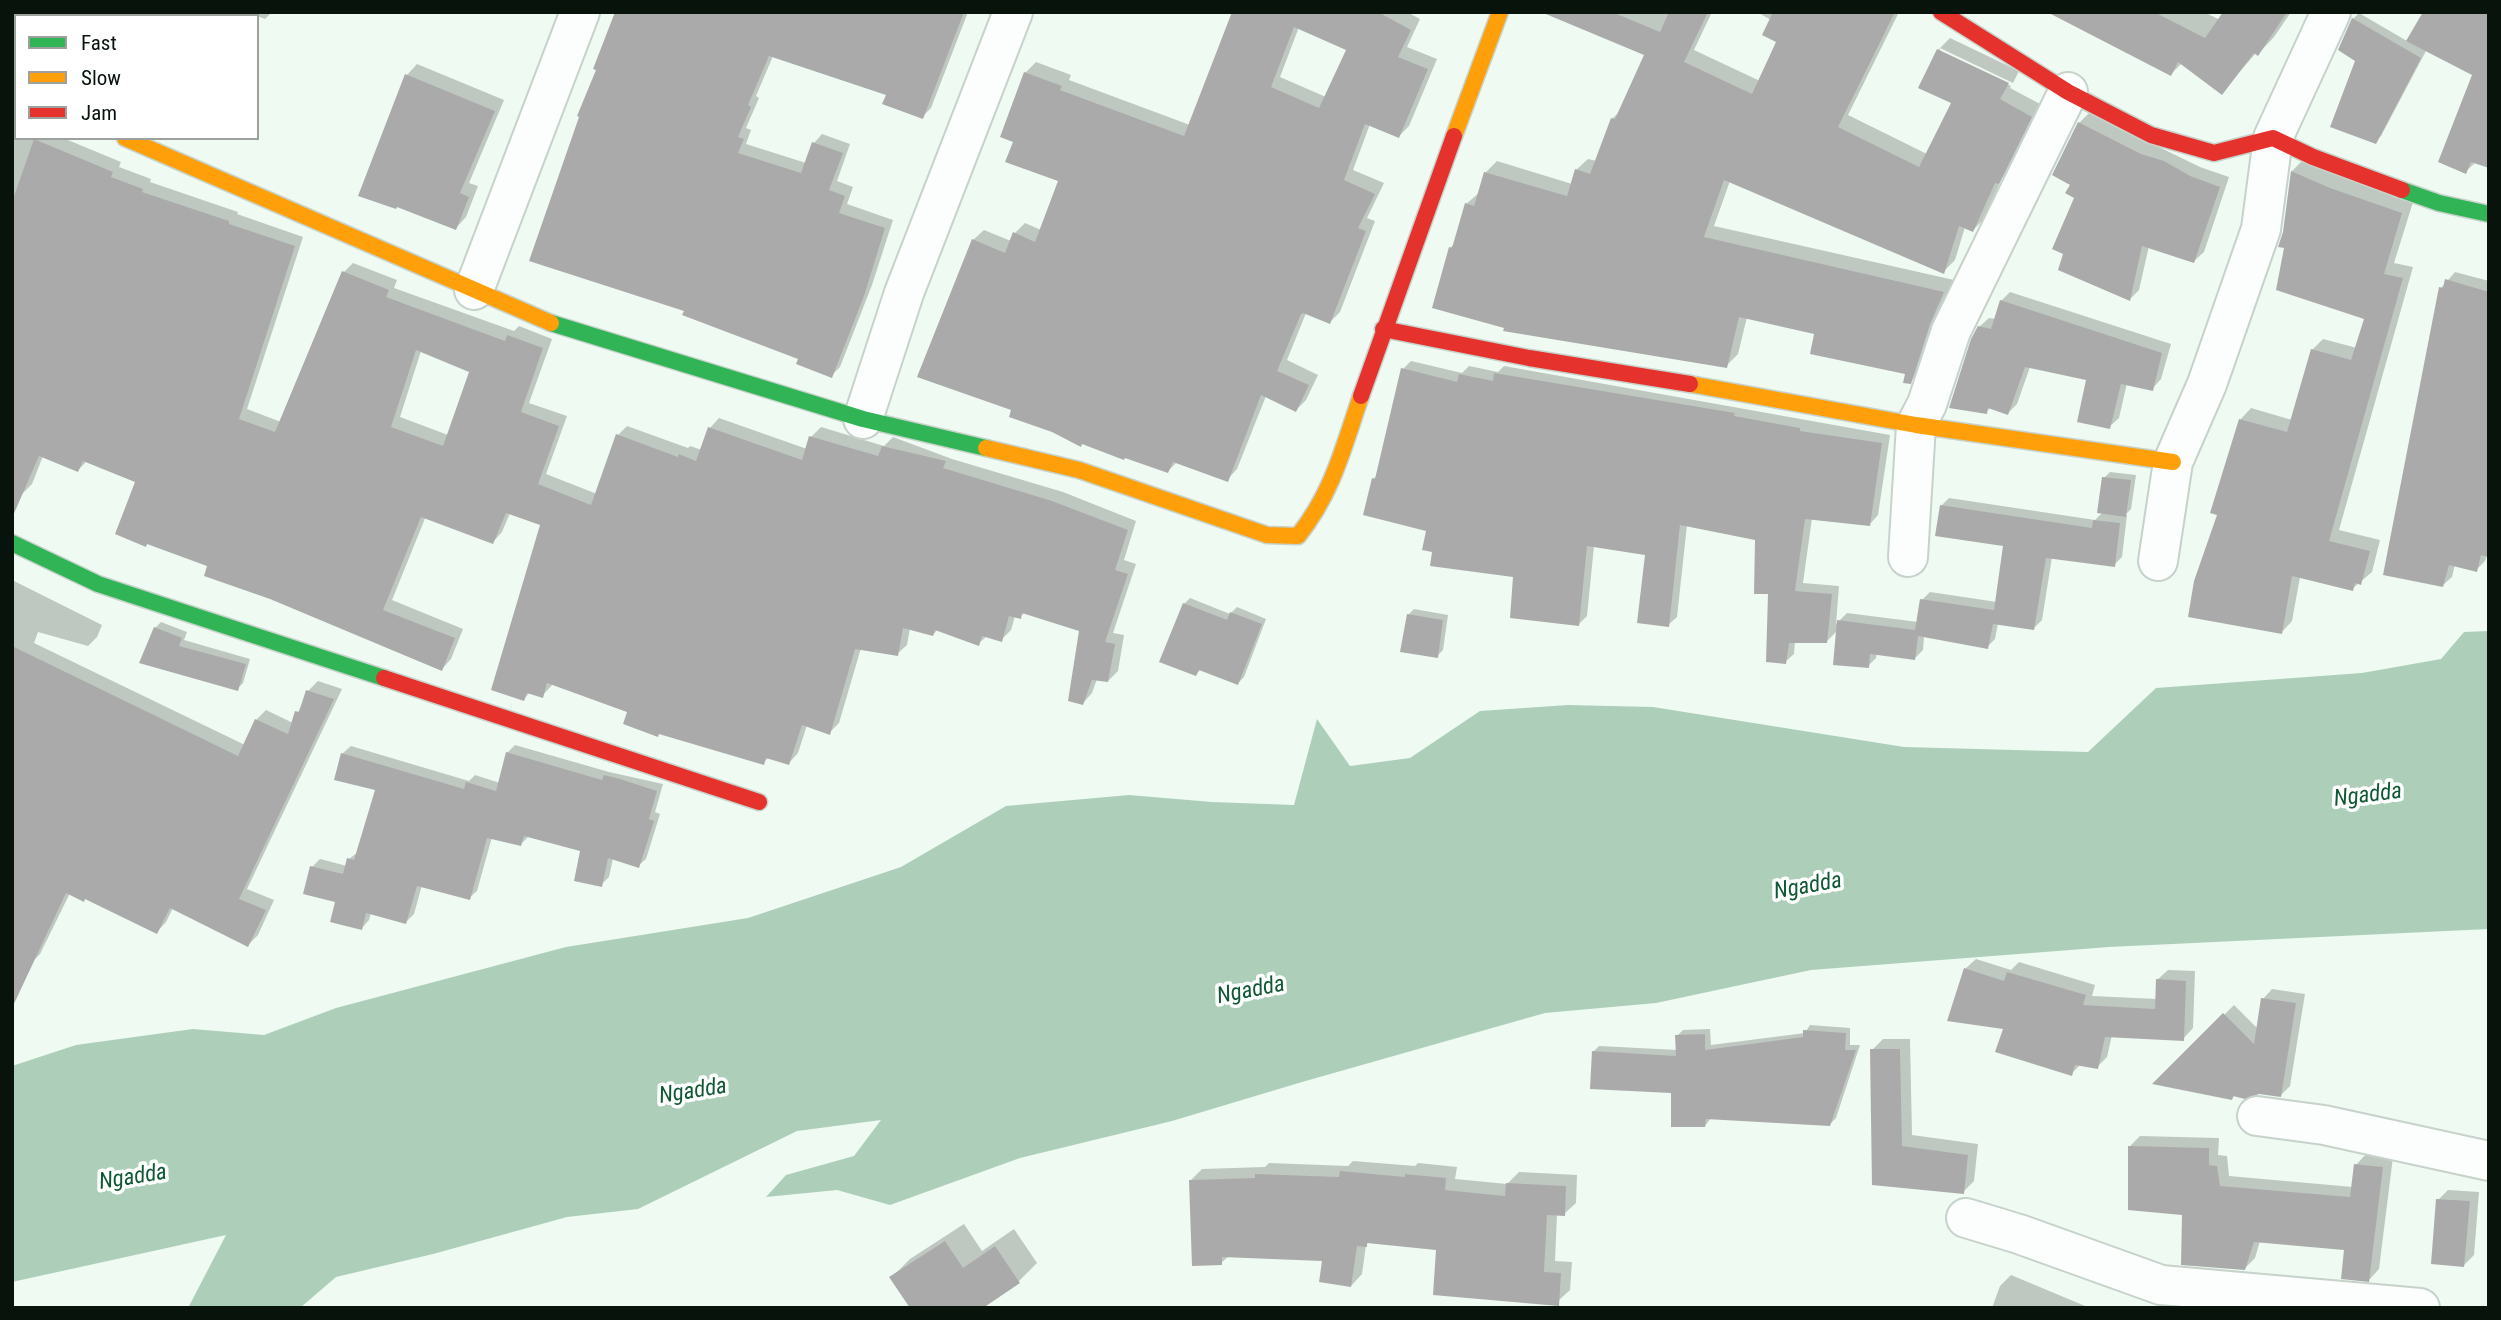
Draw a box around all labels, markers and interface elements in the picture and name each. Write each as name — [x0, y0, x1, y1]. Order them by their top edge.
legend — [14, 14, 259, 140]
text: Fast — [81, 31, 117, 55]
text: Slow — [81, 66, 121, 90]
text: Jam — [81, 101, 117, 125]
water label: Ngadda — [2332, 778, 2404, 814]
water label: Ngadda — [1772, 867, 1844, 907]
water label: Ngadda — [1215, 971, 1287, 1011]
water label: Ngadda — [657, 1073, 729, 1111]
water label: Ngadda — [97, 1159, 169, 1197]

